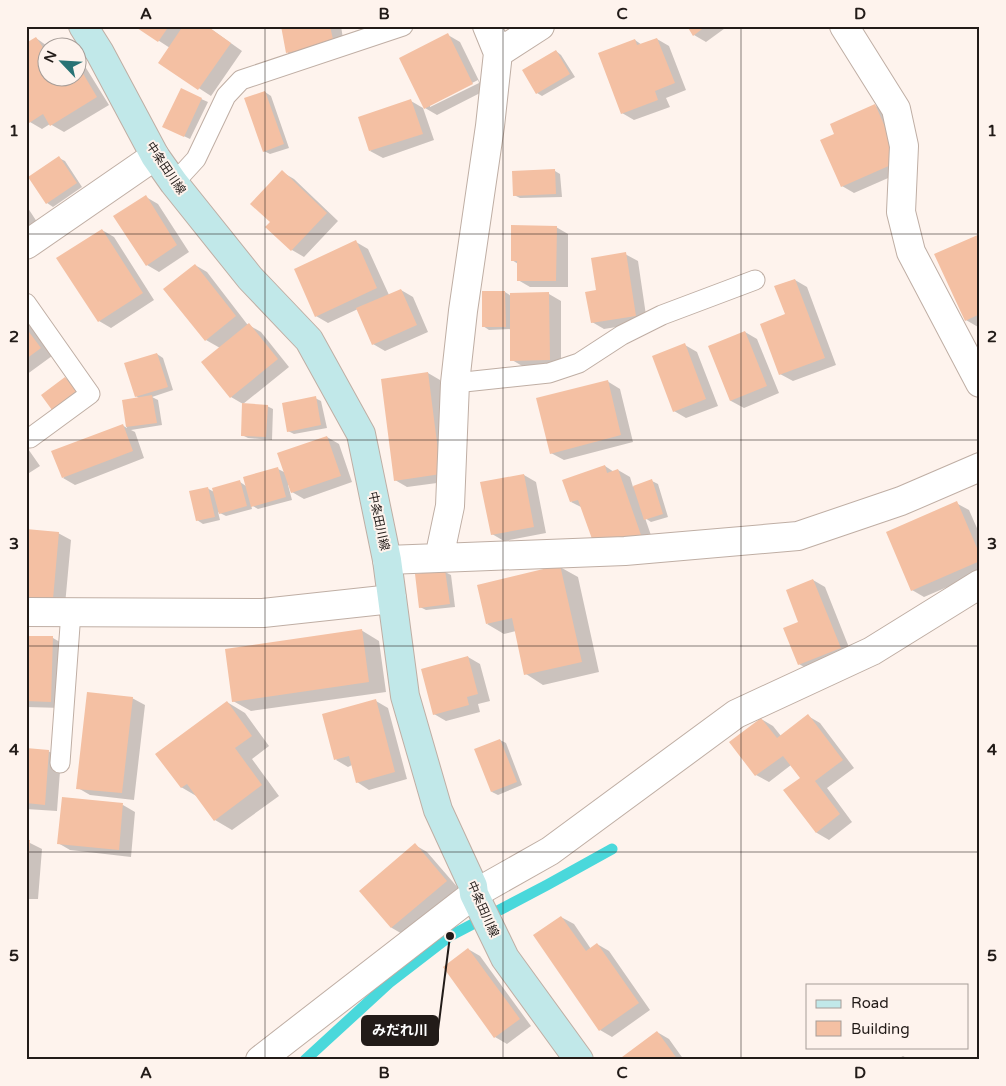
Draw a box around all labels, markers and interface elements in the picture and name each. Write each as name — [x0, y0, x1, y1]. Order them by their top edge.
text: A — [140, 4, 152, 24]
text: B — [378, 4, 390, 24]
text: C — [616, 4, 628, 24]
text: D — [854, 4, 866, 24]
north arrow — [38, 38, 88, 88]
text: N — [41, 48, 61, 65]
text: 1 — [9, 121, 19, 141]
text: 1 — [987, 121, 997, 141]
street label: 中条田川線 — [143, 139, 189, 197]
text: 2 — [9, 327, 19, 347]
text: 2 — [987, 327, 997, 347]
street label: 中条田川線 — [366, 490, 392, 552]
text: 3 — [9, 534, 19, 554]
text: 3 — [987, 534, 997, 554]
text: 4 — [9, 740, 19, 760]
text: 4 — [987, 740, 997, 760]
street label: 中条田川線 — [464, 879, 502, 939]
text: 5 — [9, 946, 19, 966]
text: 5 — [987, 946, 997, 966]
legend — [806, 984, 968, 1048]
text: Road — [851, 994, 889, 1012]
callout: みだれ川 — [362, 1016, 438, 1045]
text: Building — [851, 1020, 910, 1038]
text: みだれ川 — [372, 1022, 428, 1039]
text: A — [140, 1063, 152, 1083]
text: B — [378, 1063, 390, 1083]
text: C — [616, 1063, 628, 1083]
text: D — [854, 1063, 866, 1083]

